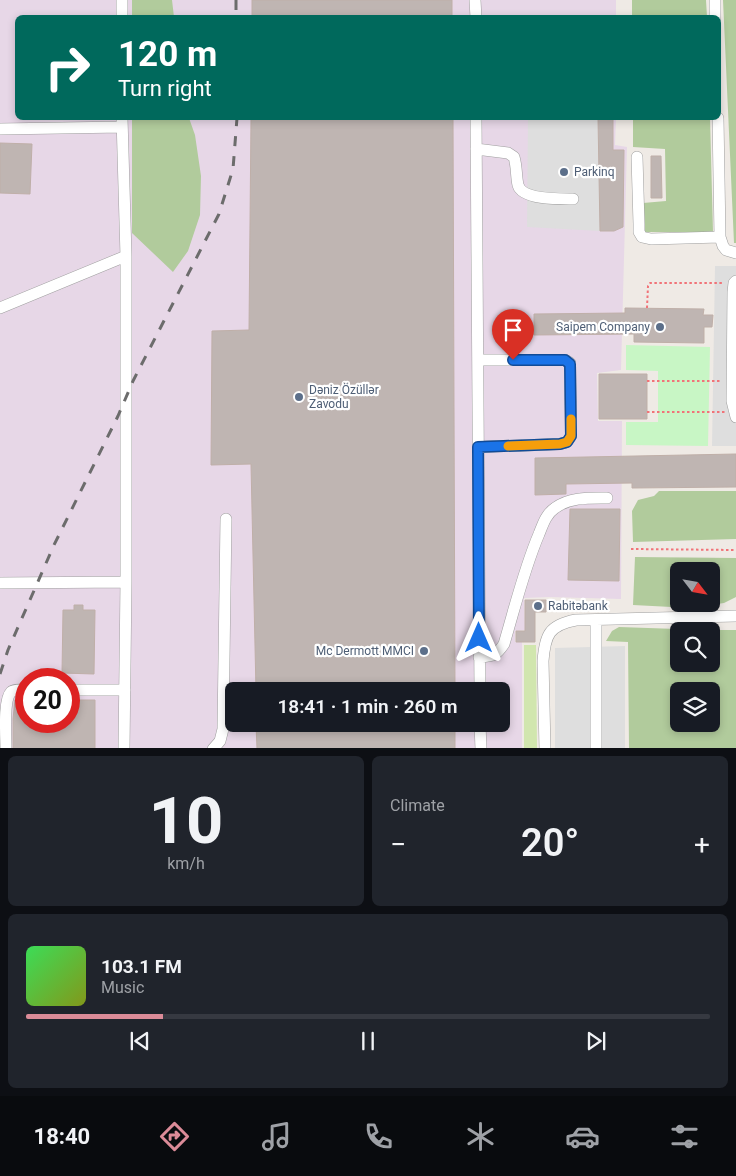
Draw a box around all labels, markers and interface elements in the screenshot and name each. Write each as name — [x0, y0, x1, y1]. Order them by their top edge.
text: 120 m — [118, 34, 217, 75]
icon: right — [35, 35, 100, 100]
text: Turn right — [118, 76, 212, 101]
place label: Parkinq — [574, 165, 615, 179]
marker: Parkinq — [558, 166, 570, 178]
pin — [492, 309, 534, 360]
icon: arrive — [499, 316, 527, 344]
place label: Saipem Company — [556, 320, 650, 334]
marker: Saipem Company — [654, 321, 666, 333]
place label: Dəniz Özüllər Zavodu — [309, 382, 379, 411]
marker: Dəniz Özüllər Zavodu — [293, 391, 305, 403]
north arrow — [670, 562, 720, 612]
map controls — [670, 562, 720, 732]
place label: Rabitəbank — [548, 599, 609, 613]
marker: Rabitəbank — [532, 600, 544, 612]
position arrow — [452, 611, 504, 663]
button: search — [670, 622, 720, 672]
place label: Mc Dermott MMCI — [316, 644, 414, 658]
marker: Mc Dermott MMCI — [418, 645, 430, 657]
speed limit sign: 20 — [15, 668, 80, 733]
button: layers — [670, 682, 720, 732]
text: 18:41 · 1 min · 260 m — [277, 695, 458, 718]
text: 10 — [149, 783, 223, 859]
text: Climate — [390, 796, 445, 815]
text: 20° — [521, 821, 579, 865]
text: − — [390, 828, 406, 861]
text: + — [694, 828, 710, 861]
text: km/h — [167, 854, 205, 873]
text: 103.1 FM — [101, 955, 182, 978]
text: Music — [101, 978, 144, 997]
icon: previous — [126, 1027, 154, 1055]
icon: pause — [354, 1027, 382, 1055]
icon: next — [582, 1027, 610, 1055]
icon: directions — [157, 1119, 192, 1154]
icon: music — [259, 1119, 294, 1154]
icon: phone — [361, 1119, 396, 1154]
icon: climate — [463, 1119, 498, 1154]
icon: car — [565, 1119, 600, 1154]
icon: filters — [667, 1119, 702, 1154]
text: 18:40 — [34, 1124, 90, 1149]

